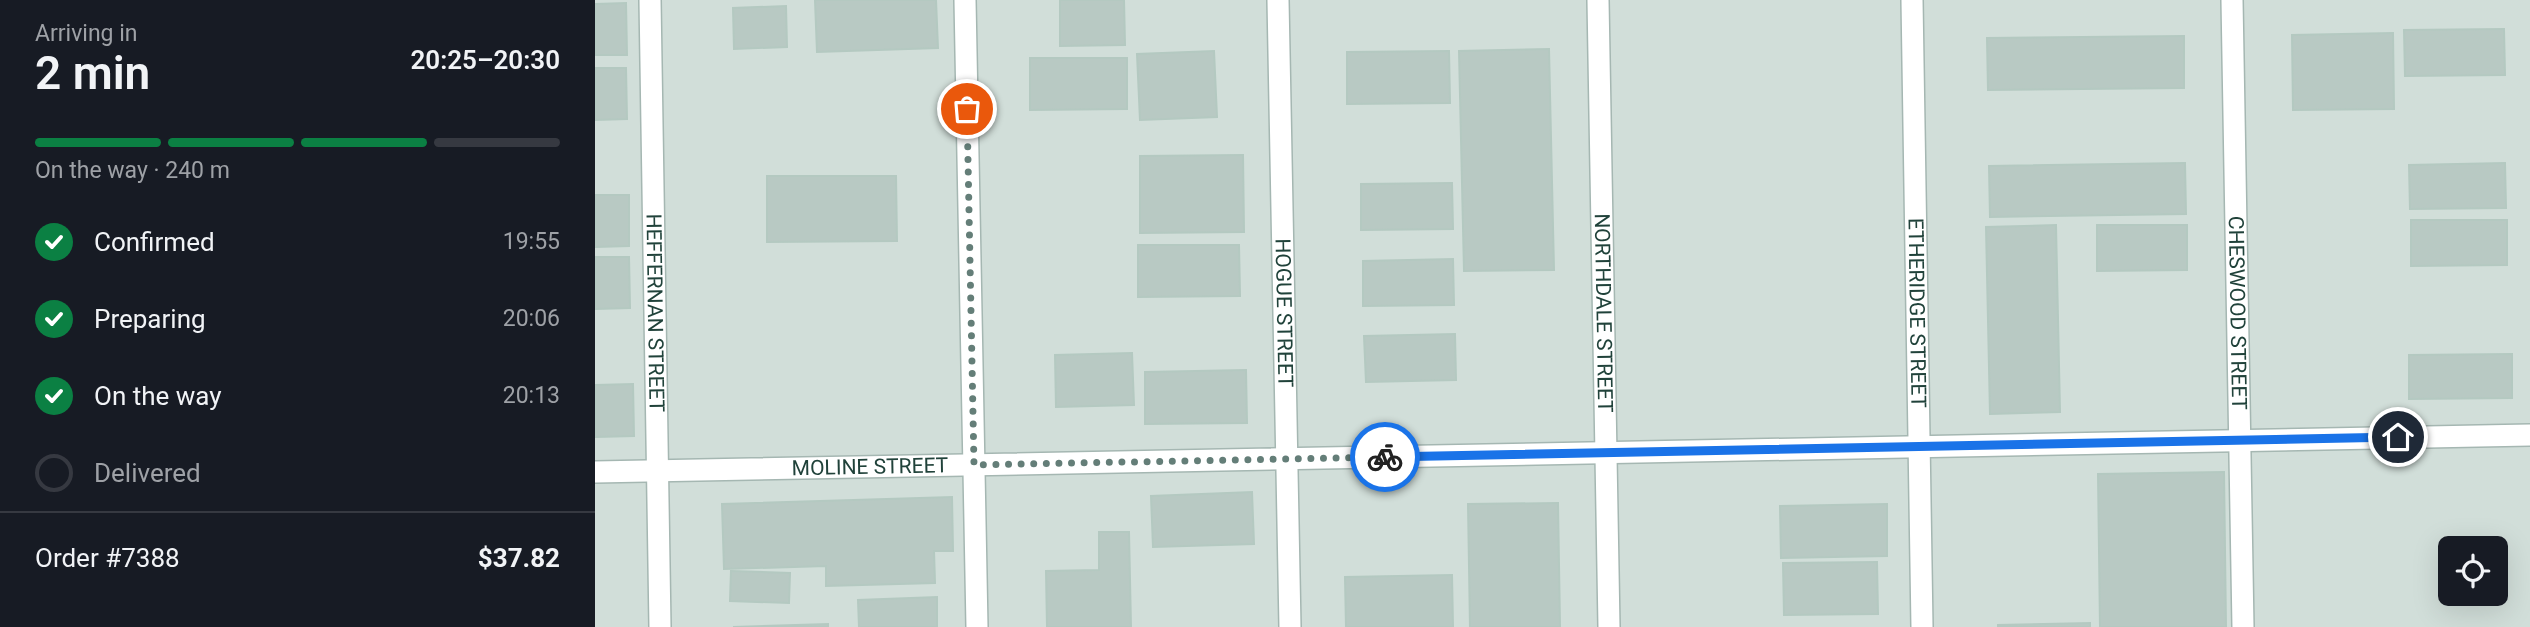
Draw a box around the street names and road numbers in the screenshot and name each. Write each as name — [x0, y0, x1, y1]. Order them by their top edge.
street label: HEFFERNAN STREET — [641, 213, 669, 413]
street label: NORTHDALE STREET — [1590, 213, 1617, 413]
street label: CHESWOOD STREET — [2224, 216, 2251, 411]
street label: ETHERIDGE STREET — [1903, 218, 1931, 409]
street label: HOGUE STREET — [1271, 238, 1297, 388]
street label: MOLINE STREET — [791, 453, 949, 480]

